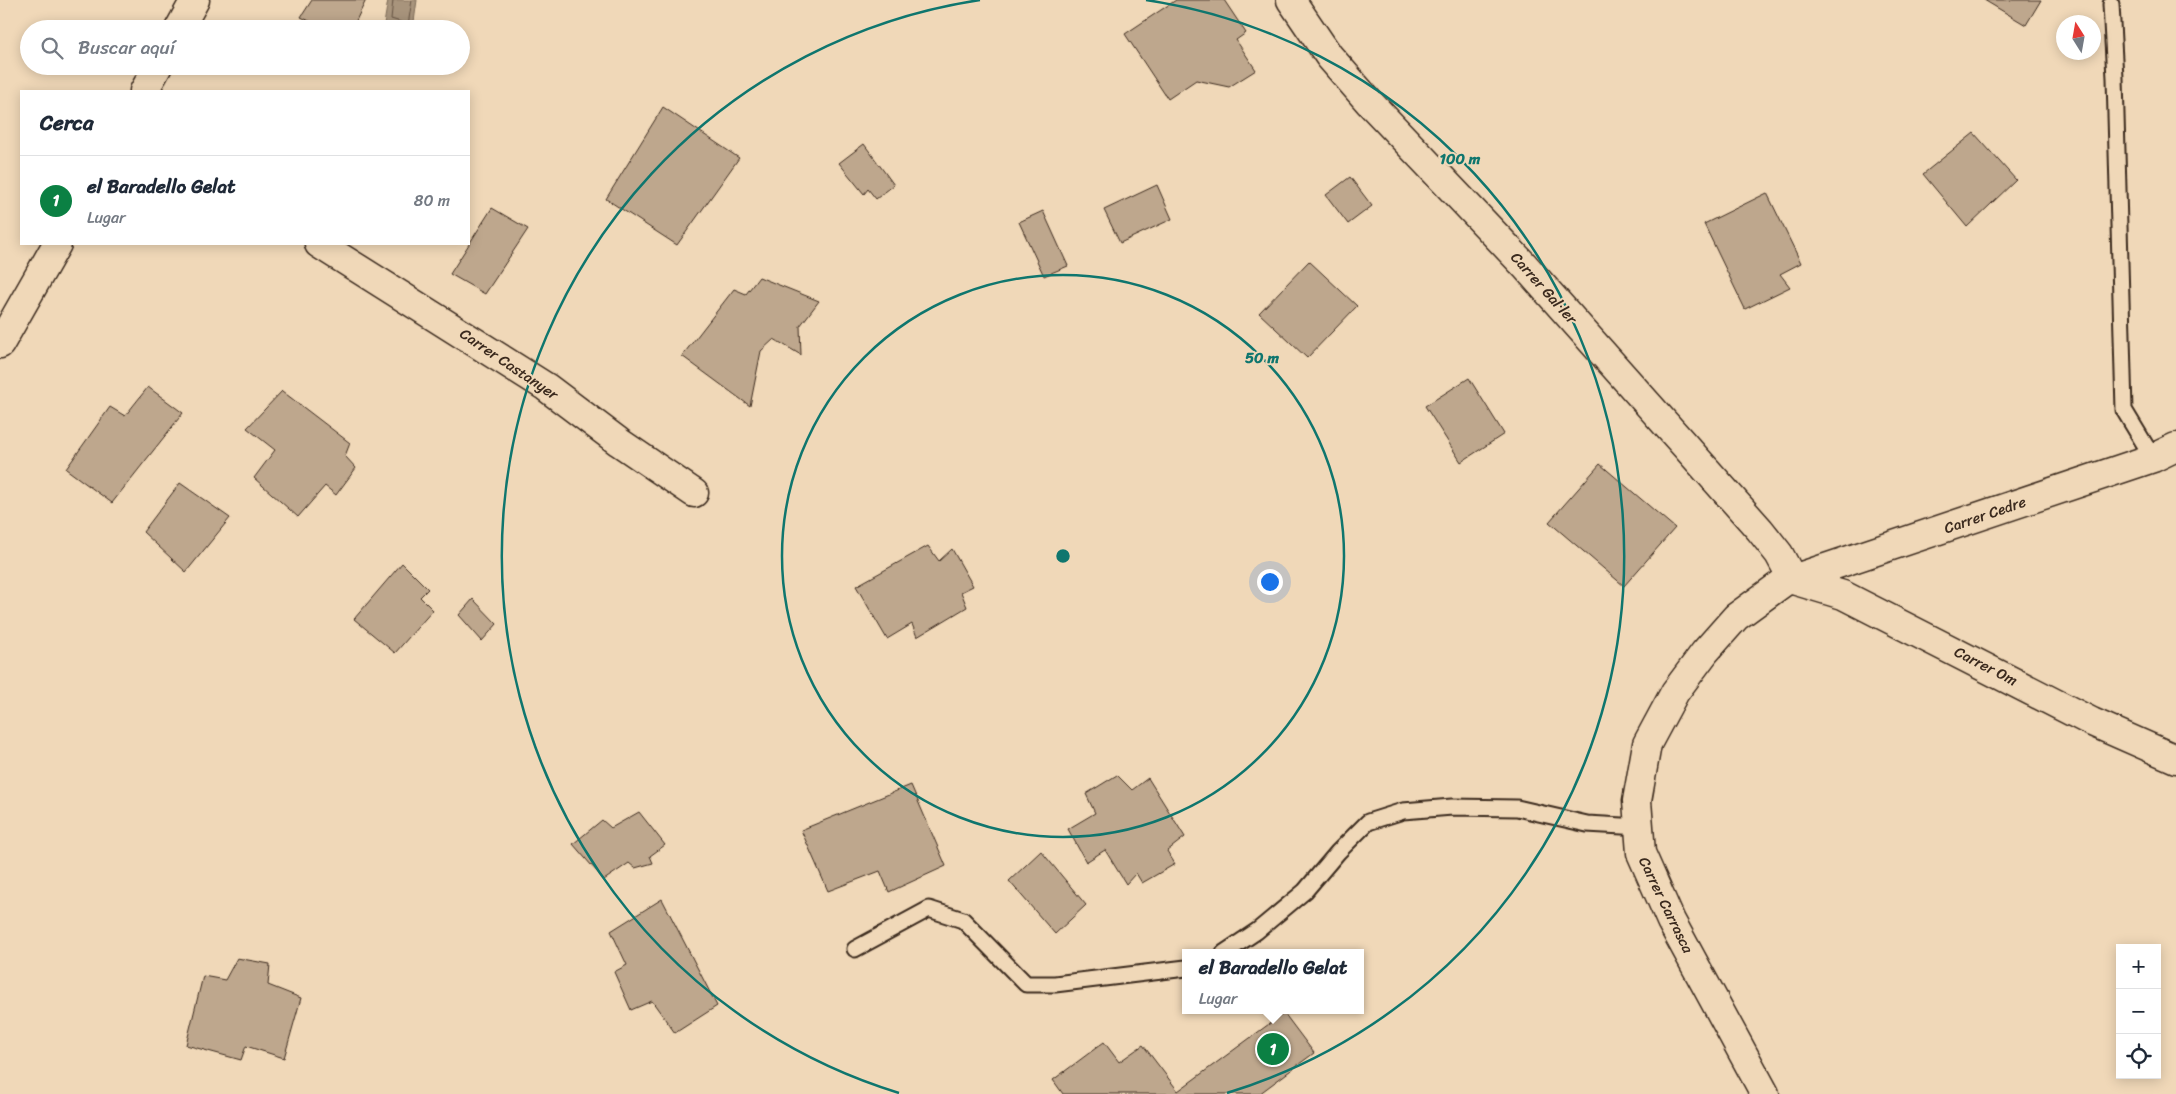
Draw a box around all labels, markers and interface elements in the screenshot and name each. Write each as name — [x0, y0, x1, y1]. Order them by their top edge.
north arrow — [2056, 15, 2101, 60]
search box — [20, 20, 470, 75]
text: Buscar aquí — [78, 31, 175, 64]
icon: search — [38, 34, 66, 62]
text: Cerca — [40, 104, 94, 142]
text: 100 m — [1440, 146, 1481, 172]
text: el Baradello Gelat — [87, 170, 235, 203]
text: 1 — [53, 186, 59, 215]
text: 80 m — [414, 186, 450, 215]
text: Lugar — [87, 203, 126, 232]
street label: Carrer Gal·ler — [1504, 246, 1584, 331]
street label: Carrer Castanyer — [454, 321, 564, 407]
text: 50 m — [1245, 345, 1280, 371]
street label: Carrer Cedre — [1940, 489, 2030, 541]
centre of rings — [1054, 547, 1072, 565]
your location — [1257, 569, 1283, 595]
street label: Carrer Om — [1950, 639, 2023, 693]
street label: Carrer Carrasca — [1631, 852, 1701, 958]
map controls — [2116, 944, 2161, 1079]
button: + — [2116, 944, 2161, 989]
popup — [1182, 949, 1364, 1014]
text: el Baradello Gelat — [1199, 951, 1347, 984]
text: Lugar — [1199, 984, 1237, 1013]
button: − — [2116, 989, 2161, 1034]
pin: 1 — [1257, 1030, 1289, 1068]
button: locate — [2116, 1034, 2161, 1079]

